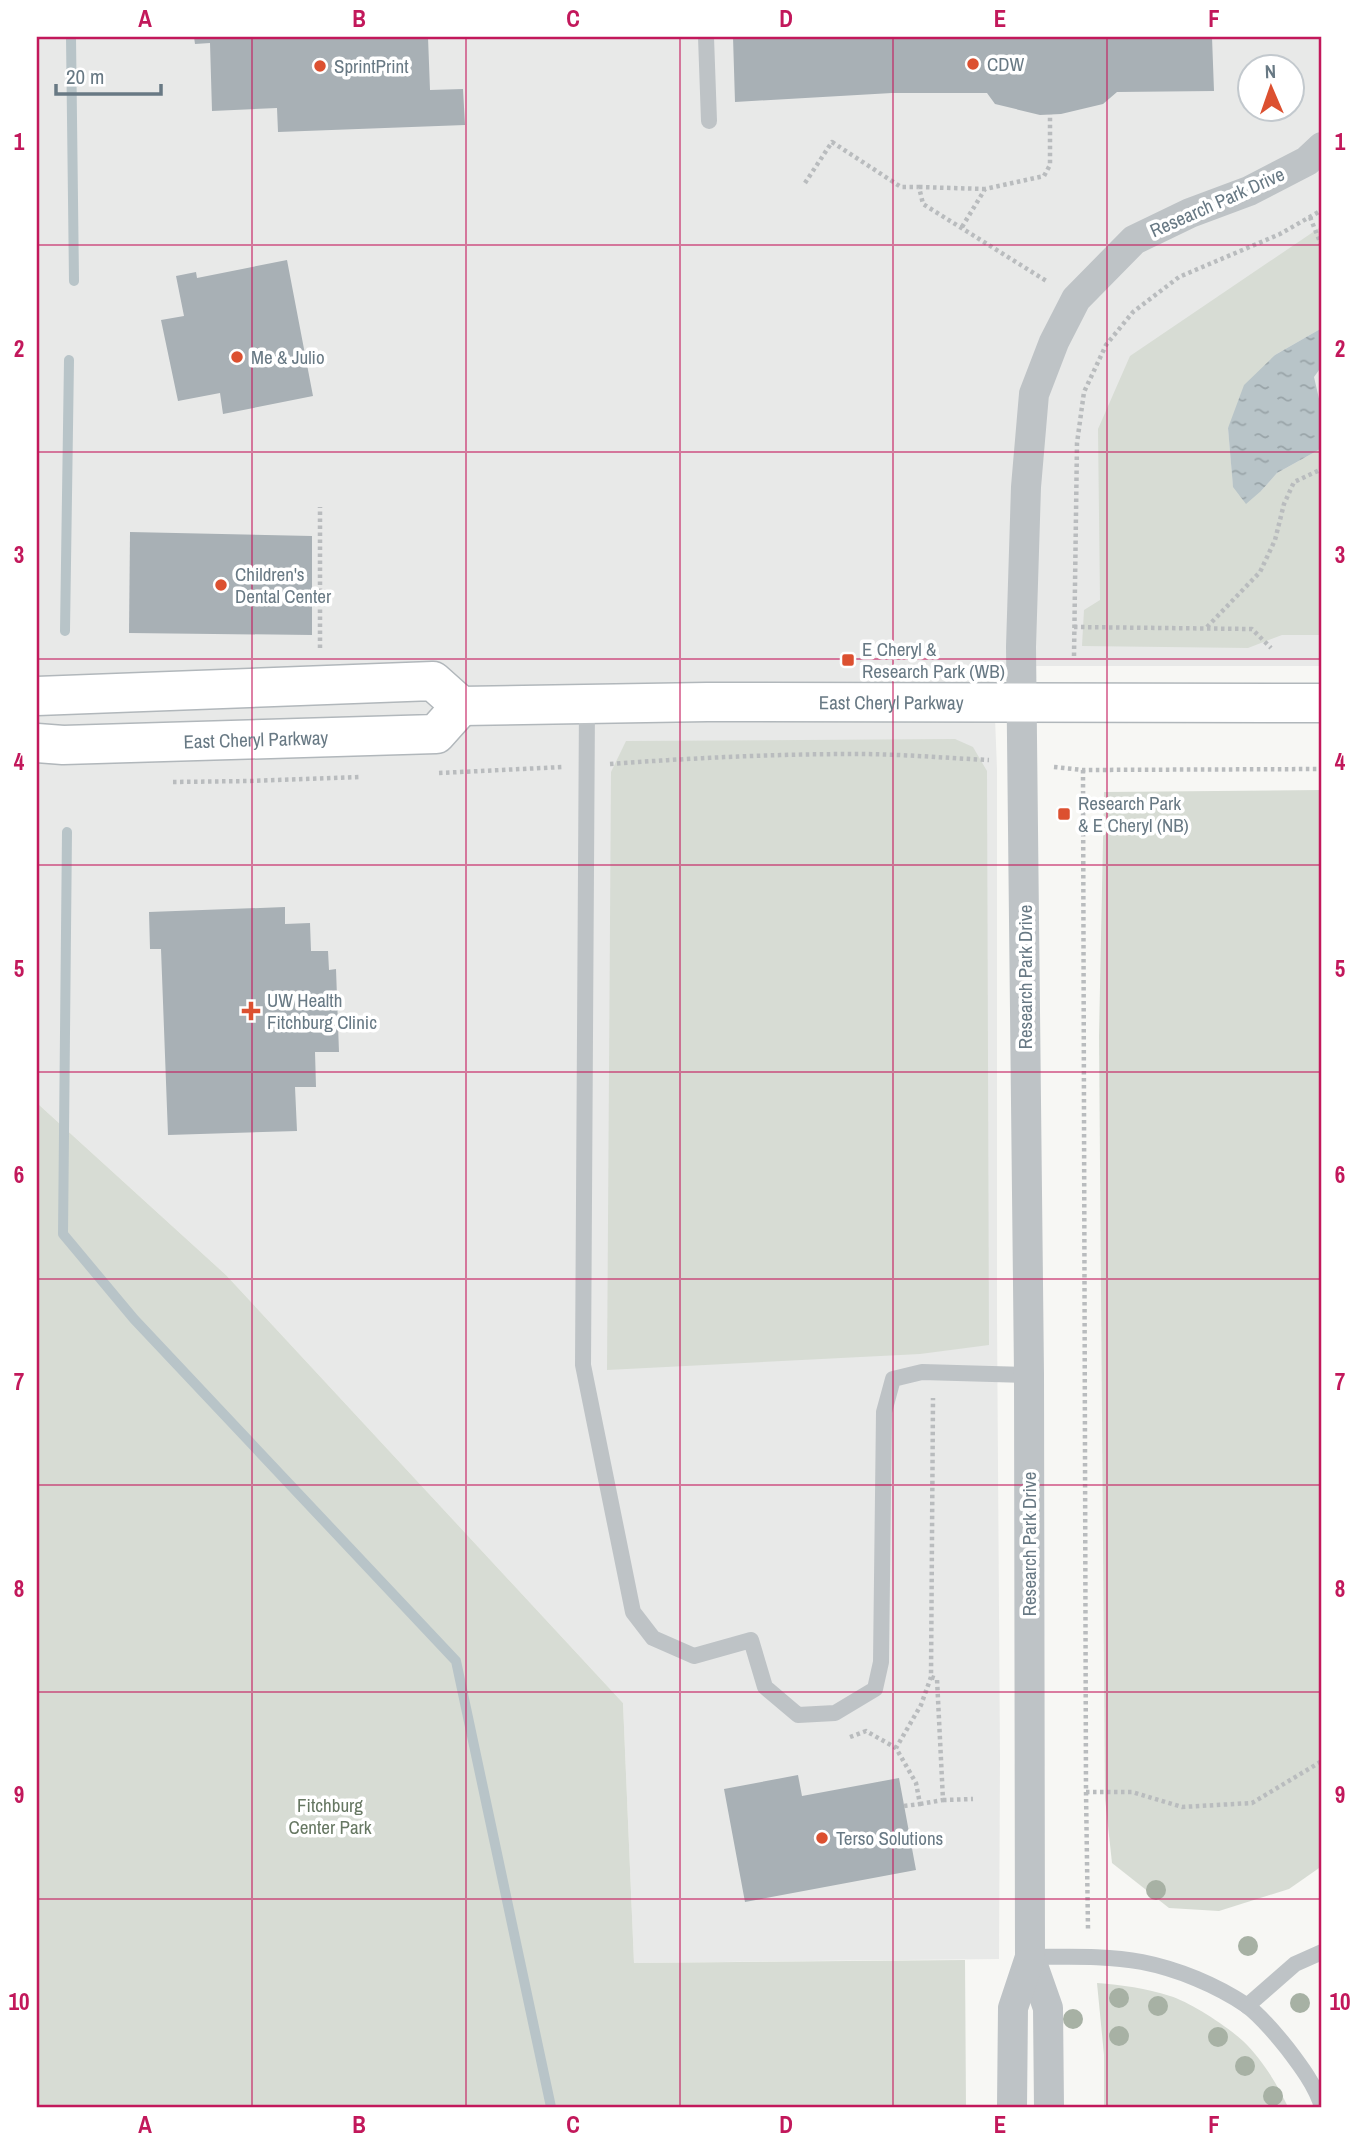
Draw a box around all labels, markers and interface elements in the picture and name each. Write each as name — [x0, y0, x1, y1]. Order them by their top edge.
text: A — [138, 3, 152, 34]
text: B — [352, 3, 366, 34]
text: C — [566, 3, 580, 34]
text: D — [779, 3, 793, 34]
text: E — [994, 3, 1006, 34]
text: F — [1208, 3, 1220, 34]
place label: CDW — [987, 51, 1024, 77]
scale bar — [56, 52, 161, 96]
north arrow — [1236, 52, 1306, 122]
place label: SprintPrint — [334, 53, 409, 79]
marker: CDW — [965, 56, 981, 72]
marker: SprintPrint — [312, 58, 328, 74]
text: N — [1264, 58, 1276, 84]
text: 20 m — [66, 62, 104, 91]
text: 1 — [14, 126, 25, 157]
text: 1 — [1335, 126, 1346, 157]
street label: Research Park Drive — [1146, 161, 1288, 243]
text: 2 — [14, 333, 24, 364]
text: 2 — [1335, 333, 1345, 364]
place label: Me & Julio — [251, 344, 325, 370]
marker: Me & Julio — [229, 349, 245, 365]
text: 3 — [14, 539, 24, 570]
text: 3 — [1335, 539, 1345, 570]
place label: Children's Dental Center — [235, 561, 332, 609]
marker: Children's Dental Center — [213, 577, 229, 593]
place label: E Cheryl & Research Park (WB) — [862, 636, 1005, 684]
marker: E Cheryl & Research Park (WB) — [840, 652, 856, 668]
street label: East Cheryl Parkway — [819, 689, 964, 715]
street label: East Cheryl Parkway — [183, 724, 329, 754]
text: 4 — [14, 746, 25, 777]
text: 4 — [1335, 746, 1346, 777]
place label: Research Park & E Cheryl (NB) — [1078, 790, 1189, 838]
marker: Research Park & E Cheryl (NB) — [1056, 806, 1072, 822]
street label: Research Park Drive — [1012, 905, 1038, 1049]
text: 5 — [14, 953, 24, 984]
text: 5 — [1335, 953, 1345, 984]
place label: UW Health Fitchburg Clinic — [267, 987, 377, 1035]
marker: UW Health Fitchburg Clinic — [241, 1001, 261, 1021]
text: 6 — [14, 1159, 24, 1190]
text: 6 — [1335, 1159, 1345, 1190]
text: 7 — [14, 1366, 24, 1397]
text: 7 — [1335, 1366, 1345, 1397]
street label: Research Park Drive — [1016, 1472, 1042, 1616]
text: 8 — [14, 1573, 24, 1604]
text: 8 — [1335, 1573, 1345, 1604]
text: 9 — [14, 1779, 24, 1810]
text: 9 — [1335, 1779, 1345, 1810]
park label: Fitchburg Center Park — [288, 1792, 372, 1840]
place label: Terso Solutions — [836, 1825, 944, 1851]
marker: Terso Solutions — [814, 1830, 830, 1846]
text: 10 — [9, 1986, 29, 2017]
text: 10 — [1330, 1986, 1350, 2017]
text: A — [138, 2109, 152, 2140]
text: B — [352, 2109, 366, 2140]
text: C — [566, 2109, 580, 2140]
text: D — [779, 2109, 793, 2140]
text: E — [994, 2109, 1006, 2140]
text: F — [1208, 2109, 1220, 2140]

